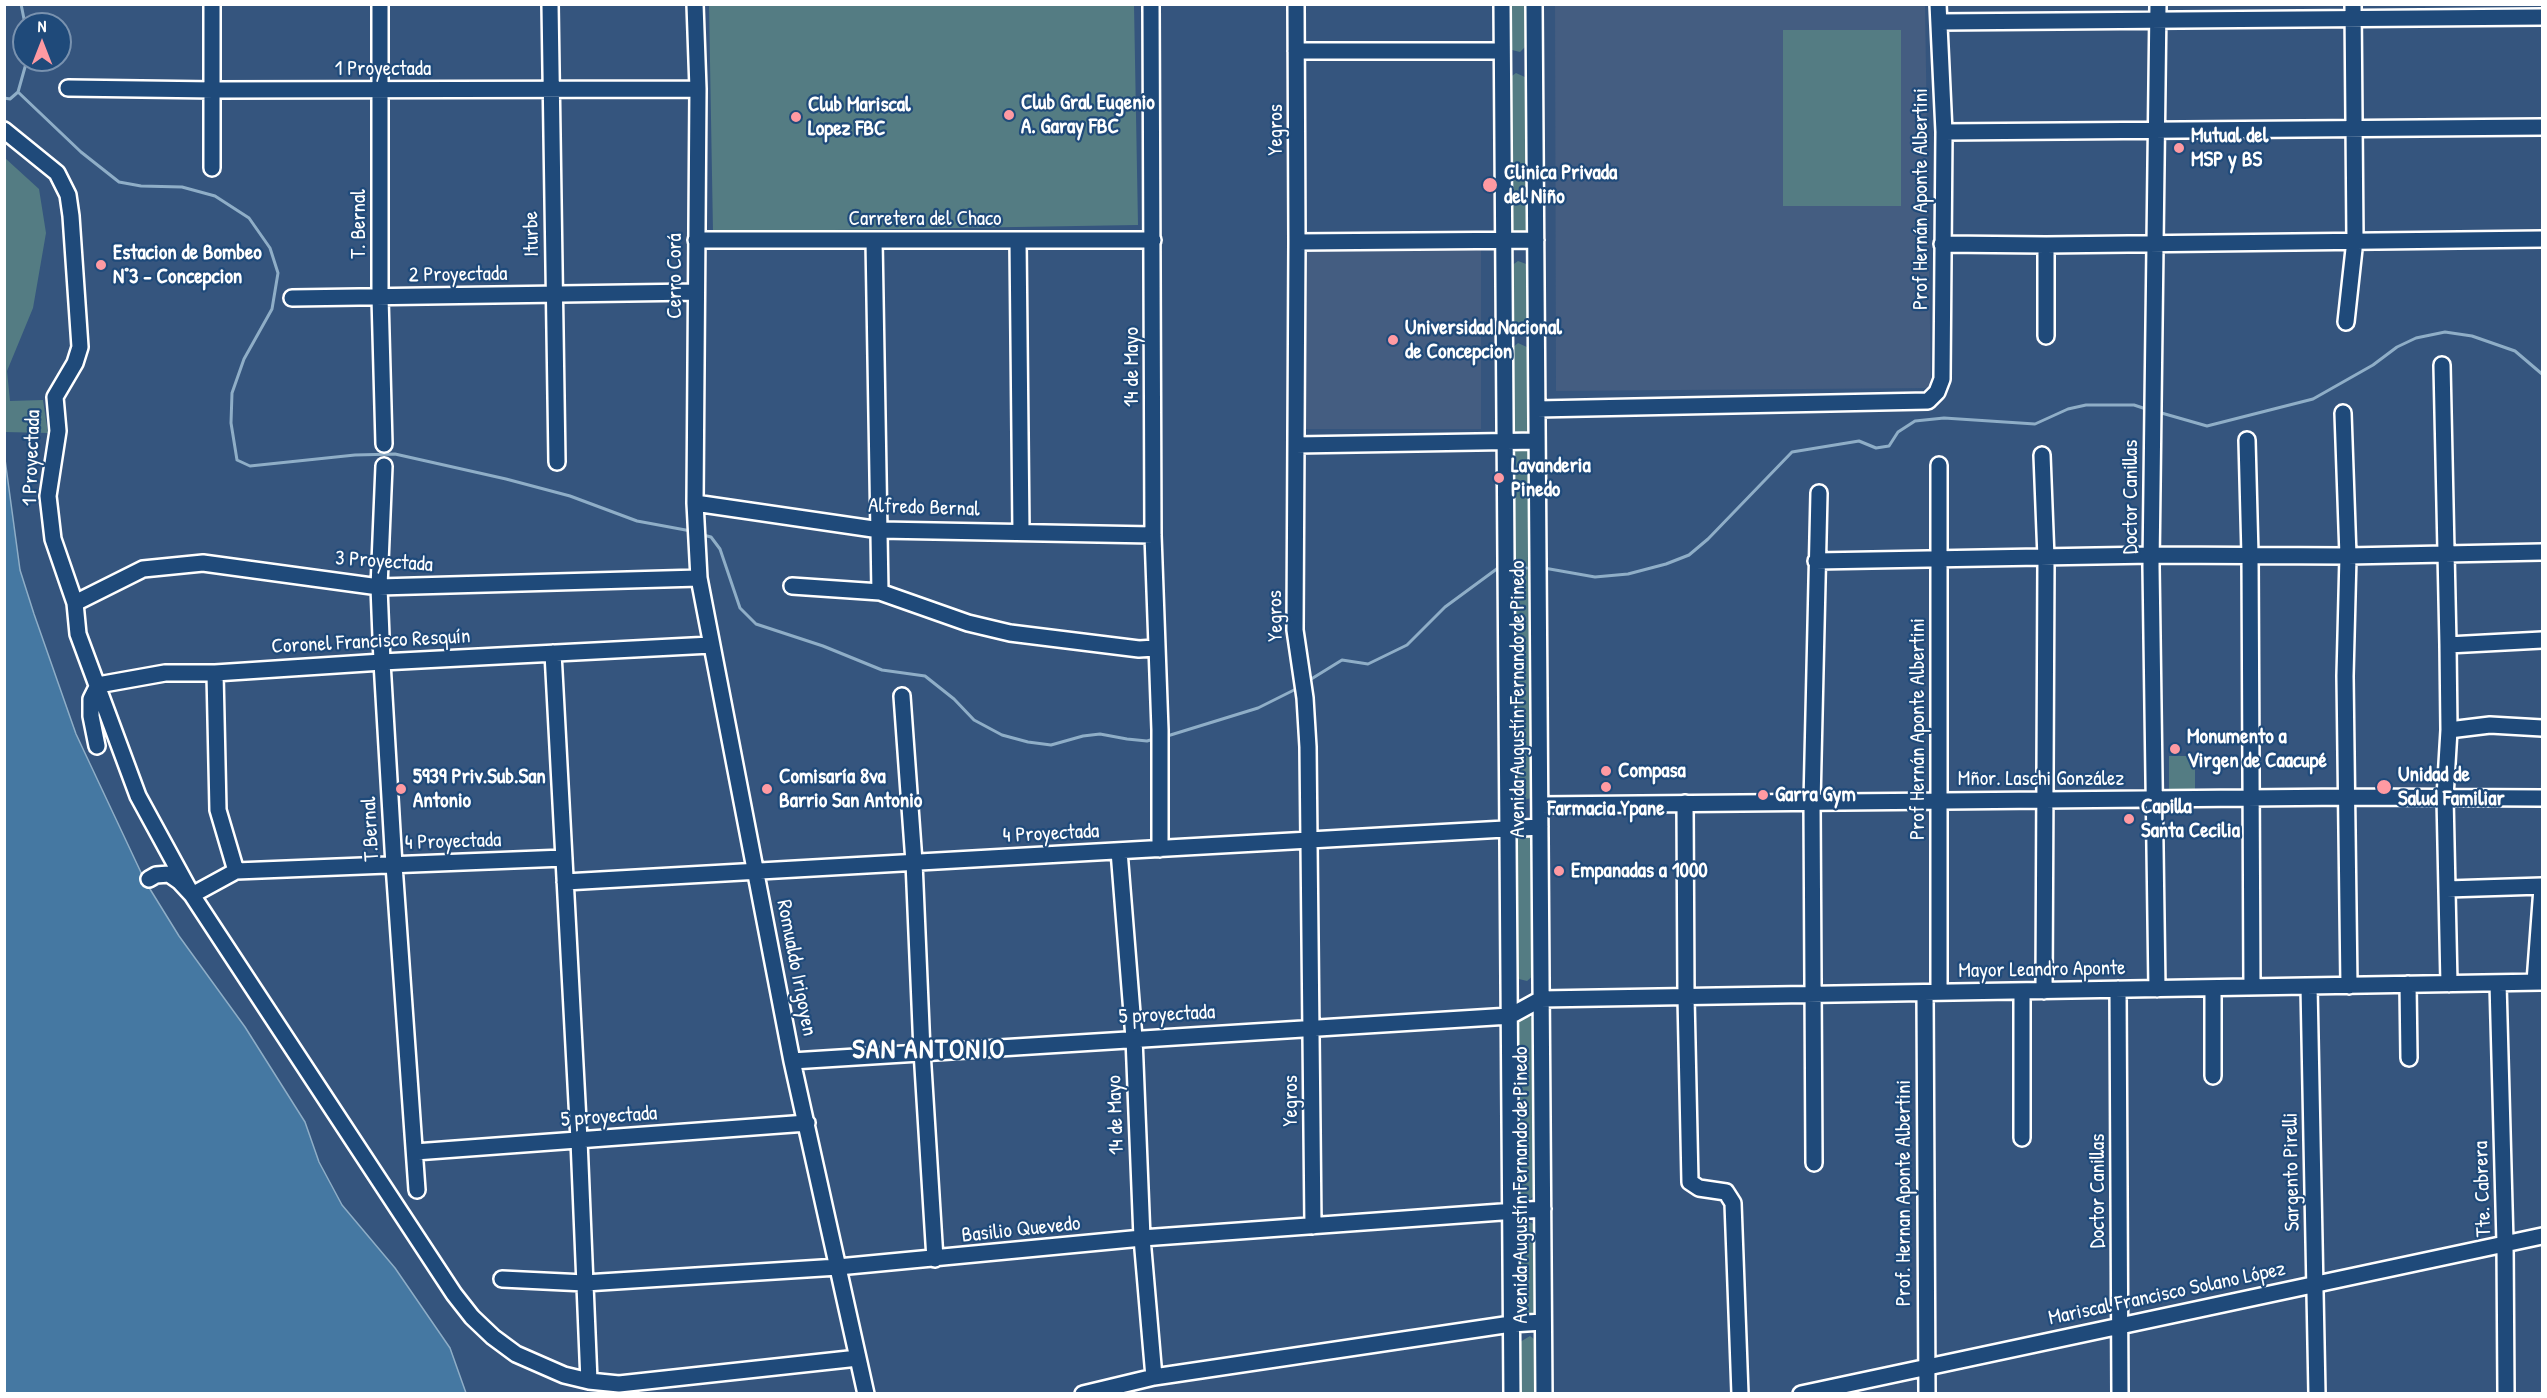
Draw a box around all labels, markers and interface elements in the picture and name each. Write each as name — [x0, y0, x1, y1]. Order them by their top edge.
north arrow — [12, 12, 72, 72]
text: N — [38, 15, 46, 37]
street label: 1 Proyectada — [335, 56, 431, 82]
street label: Prof Hernán Aponte Albertini — [1908, 88, 1934, 310]
place label: Club Gral Eugenio A. Garay FBC — [1021, 90, 1155, 140]
place label: Club Mariscal Lopez FBC — [808, 92, 911, 142]
street label: Yegros — [1263, 104, 1289, 156]
marker: Club Gral Eugenio A. Garay FBC — [1002, 108, 1016, 122]
marker: Club Mariscal Lopez FBC — [789, 110, 803, 124]
place label: Mutual del MSP y BS — [2191, 123, 2268, 173]
marker: Mutual del MSP y BS — [2172, 141, 2186, 155]
place label: Clinica Privada del Niño — [1504, 160, 1617, 210]
marker: Clinica Privada del Niño — [1481, 176, 1499, 194]
street label: T. Bernal — [346, 189, 372, 259]
street label: Carretera del Chaco — [848, 206, 1002, 232]
street label: Iturbe — [519, 211, 545, 257]
street label: Cerro Corá — [662, 233, 688, 319]
place label: Estacion de Bombeo N°3 - Concepcion — [113, 240, 262, 290]
marker: Estacion de Bombeo N°3 - Concepcion — [94, 258, 108, 272]
street label: 2 Proyectada — [409, 262, 507, 288]
place label: Universidad Nacional de Concepcion — [1405, 315, 1562, 365]
street label: 14 de Mayo — [1119, 327, 1145, 407]
marker: Universidad Nacional de Concepcion — [1386, 333, 1400, 347]
street label: 1 Proyectada — [18, 409, 46, 507]
street label: Doctor Canillas — [2118, 440, 2144, 554]
place label: Lavanderia Pinedo — [1511, 453, 1591, 503]
marker: Lavanderia Pinedo — [1492, 471, 1506, 485]
street label: Alfredo Bernal — [868, 493, 980, 523]
street label: 3 Proyectada — [334, 546, 434, 578]
street label: Avenida Augustín Fernando de Pinedo — [1505, 561, 1531, 837]
street label: Yegros — [1263, 590, 1289, 642]
street label: Prof Hernán Aponte Albertini — [1905, 618, 1931, 840]
street label: Coronel Francisco Resquín — [271, 624, 471, 660]
place label: Monumento a Virgen de Caacupé — [2187, 724, 2327, 774]
marker: Monumento a Virgen de Caacupé — [2168, 742, 2182, 756]
place label: Compasa — [1618, 758, 1686, 784]
place label: Unidad de Salud Familiar — [2398, 762, 2505, 812]
place label: 5939 Priv.Sub.San Antonio — [413, 764, 546, 814]
place label: Comisaría 8va Barrio San Antonio — [779, 764, 922, 814]
marker: Compasa — [1599, 764, 1613, 778]
street label: Mñor. Laschi González — [1958, 766, 2124, 792]
marker: Unidad de Salud Familiar — [2375, 778, 2393, 796]
marker: Farmacia Ypane — [1599, 780, 1613, 794]
marker: 5939 Priv.Sub.San Antonio — [394, 782, 408, 796]
marker: Comisaría 8va Barrio San Antonio — [760, 782, 774, 796]
place label: Garra Gym — [1775, 782, 1856, 808]
marker: Garra Gym — [1756, 788, 1770, 802]
place label: Capilla Santa Cecilia — [2141, 794, 2240, 844]
street label: T.Bernal — [357, 796, 385, 862]
place label: Farmacia Ypane — [1548, 796, 1664, 822]
marker: Capilla Santa Cecilia — [2122, 812, 2136, 826]
street label: 4 Proyectada — [1002, 819, 1100, 849]
street label: 4 Proyectada — [404, 828, 502, 856]
place label: Empanadas a 1000 — [1571, 858, 1708, 884]
marker: Empanadas a 1000 — [1552, 864, 1566, 878]
street label: Romualdo Irigoyen — [770, 898, 822, 1038]
street label: Mayor Leandro Aponte — [1958, 956, 2126, 984]
street label: 5 proyectada — [1118, 1000, 1216, 1030]
district label: SAN ANTONIO — [852, 1035, 1006, 1067]
street label: Avenida Augustín Fernando de Pinedo — [1508, 1047, 1534, 1323]
street label: 14 de Mayo — [1102, 1075, 1130, 1155]
street label: Yegros — [1278, 1075, 1304, 1127]
street label: Prof. Hernan Aponte Albertini — [1891, 1080, 1917, 1306]
street label: 5 proyectada — [560, 1101, 658, 1133]
street label: Sargento Pirelli — [2278, 1112, 2306, 1232]
street label: Doctor Canillas — [2085, 1134, 2111, 1248]
street label: Tte. Cabrera — [2469, 1141, 2497, 1237]
street label: Basilio Quevedo — [960, 1211, 1082, 1249]
street label: Mariscal Francisco Solano López — [2046, 1257, 2288, 1331]

